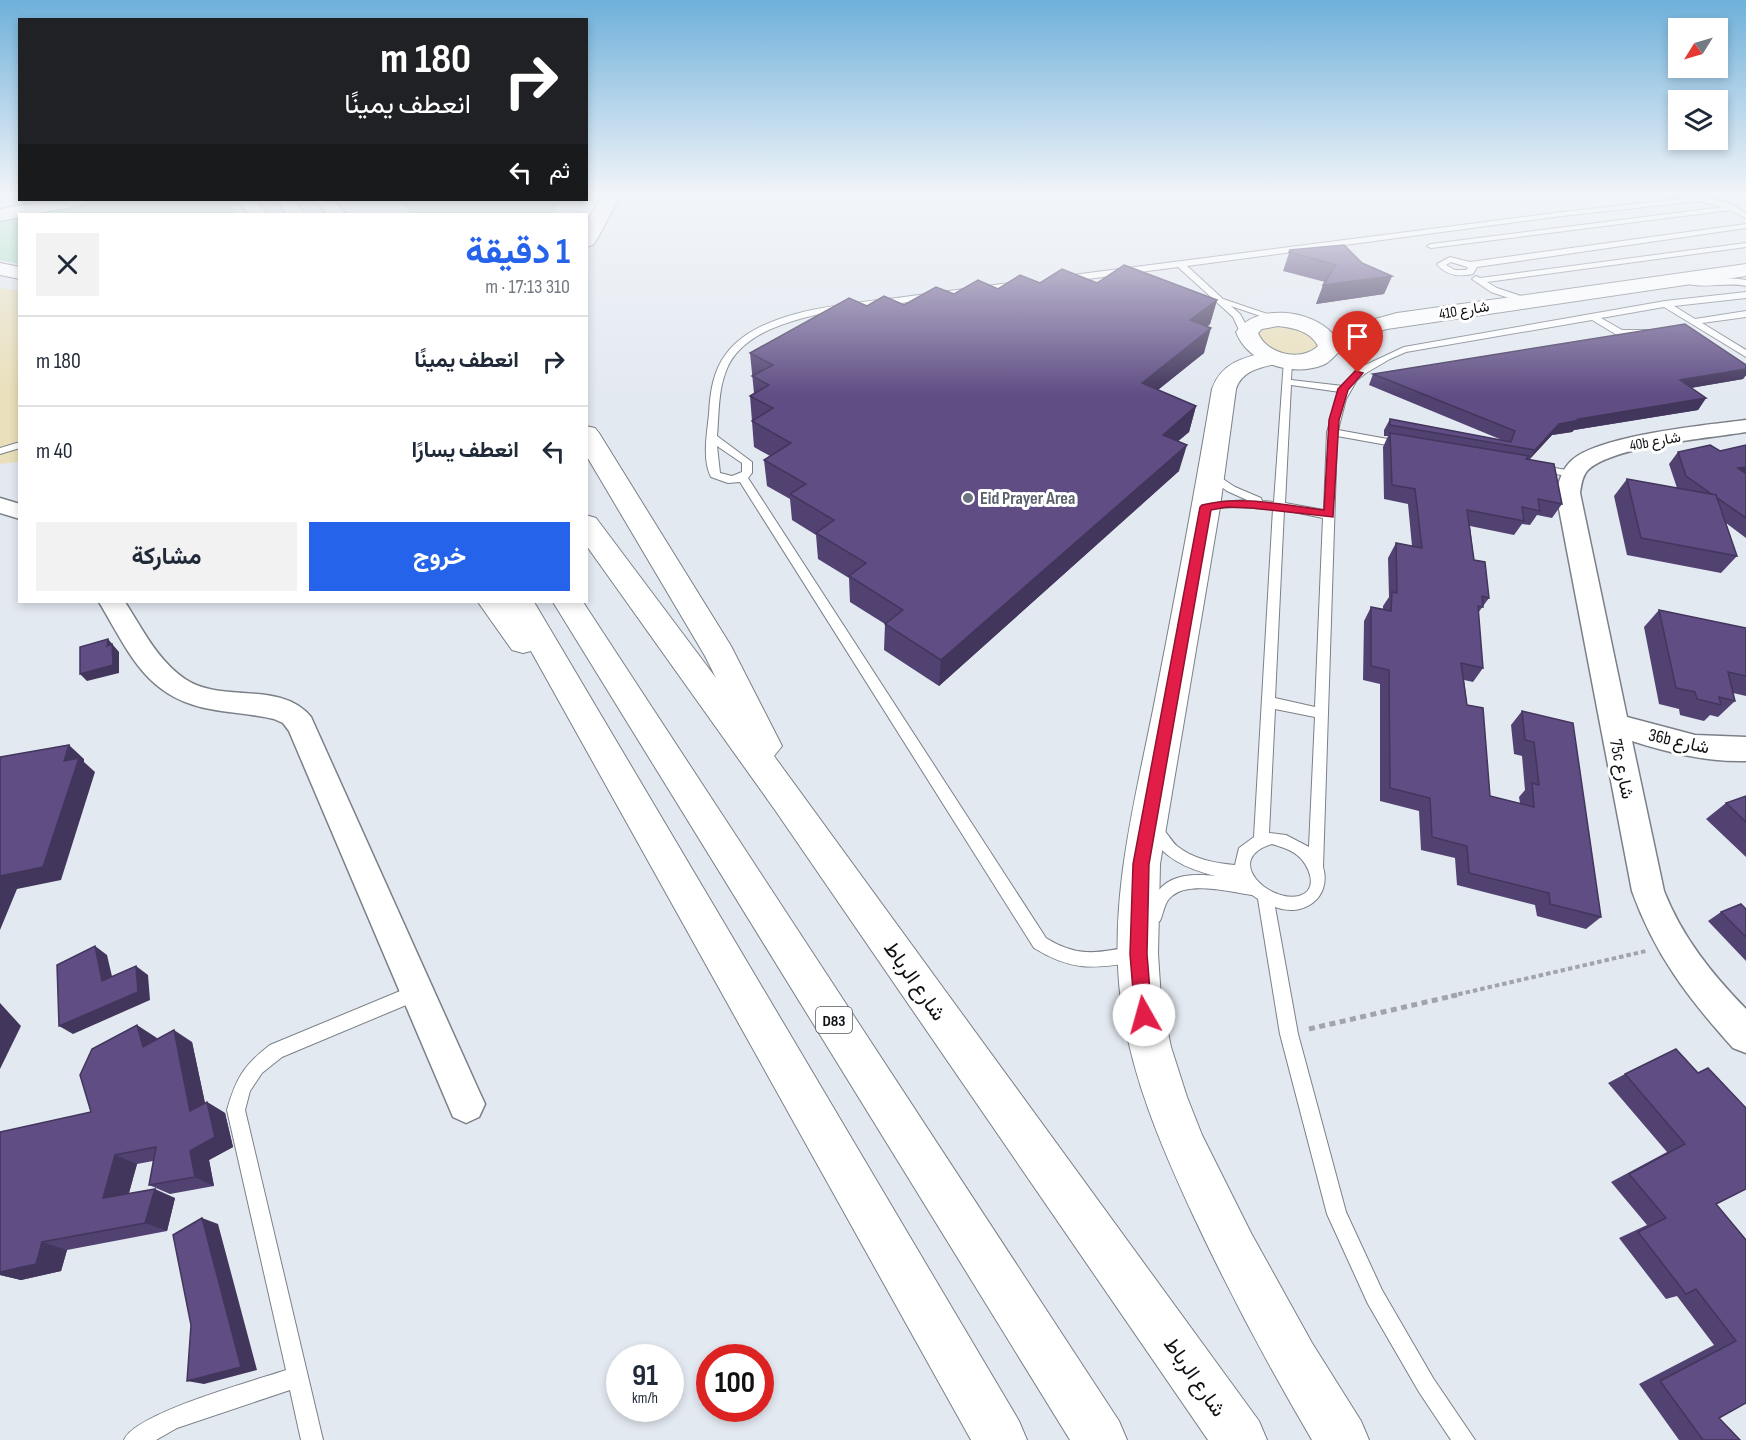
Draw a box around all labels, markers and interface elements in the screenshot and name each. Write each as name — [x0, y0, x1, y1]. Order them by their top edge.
north arrow — [1668, 18, 1728, 78]
map controls — [1668, 18, 1728, 150]
text: 180 m — [380, 34, 471, 85]
icon: right — [492, 42, 570, 120]
text: انعطف يمينًا — [344, 89, 471, 121]
button: layers — [1668, 90, 1728, 150]
icon: left — [504, 156, 537, 189]
text: ثم — [549, 158, 570, 185]
text: 1 دقيقة — [465, 231, 570, 274]
button: close — [36, 233, 99, 296]
text: 310 m · 17:13 — [485, 275, 570, 299]
street label: شارع 410 — [1437, 297, 1491, 325]
pin — [1332, 311, 1383, 373]
icon: arrive — [1341, 320, 1374, 353]
icon: right — [537, 345, 570, 378]
text: انعطف يمينًا — [414, 347, 519, 374]
text: 180 m — [36, 348, 81, 375]
street label: 40b شارع — [1628, 428, 1683, 456]
icon: left — [537, 435, 570, 468]
text: انعطف يسارًا — [411, 437, 519, 464]
text: 40 m — [36, 438, 73, 465]
place label: Eid Prayer Area — [980, 488, 1075, 509]
marker: Eid Prayer Area — [961, 491, 975, 505]
button: مشاركة — [36, 522, 297, 591]
button: خروج — [309, 522, 570, 591]
street label: 36b شارع — [1646, 724, 1711, 760]
street label: 75c شارع — [1604, 737, 1638, 801]
street label: شارع الرباط — [877, 937, 951, 1026]
position arrow — [1112, 983, 1176, 1047]
road number: D83 — [816, 1007, 852, 1033]
street label: شارع الرباط — [1157, 1333, 1231, 1422]
speed limit sign: 100 — [696, 1344, 774, 1422]
text: 91 — [632, 1358, 658, 1394]
text: km/h — [632, 1389, 658, 1408]

